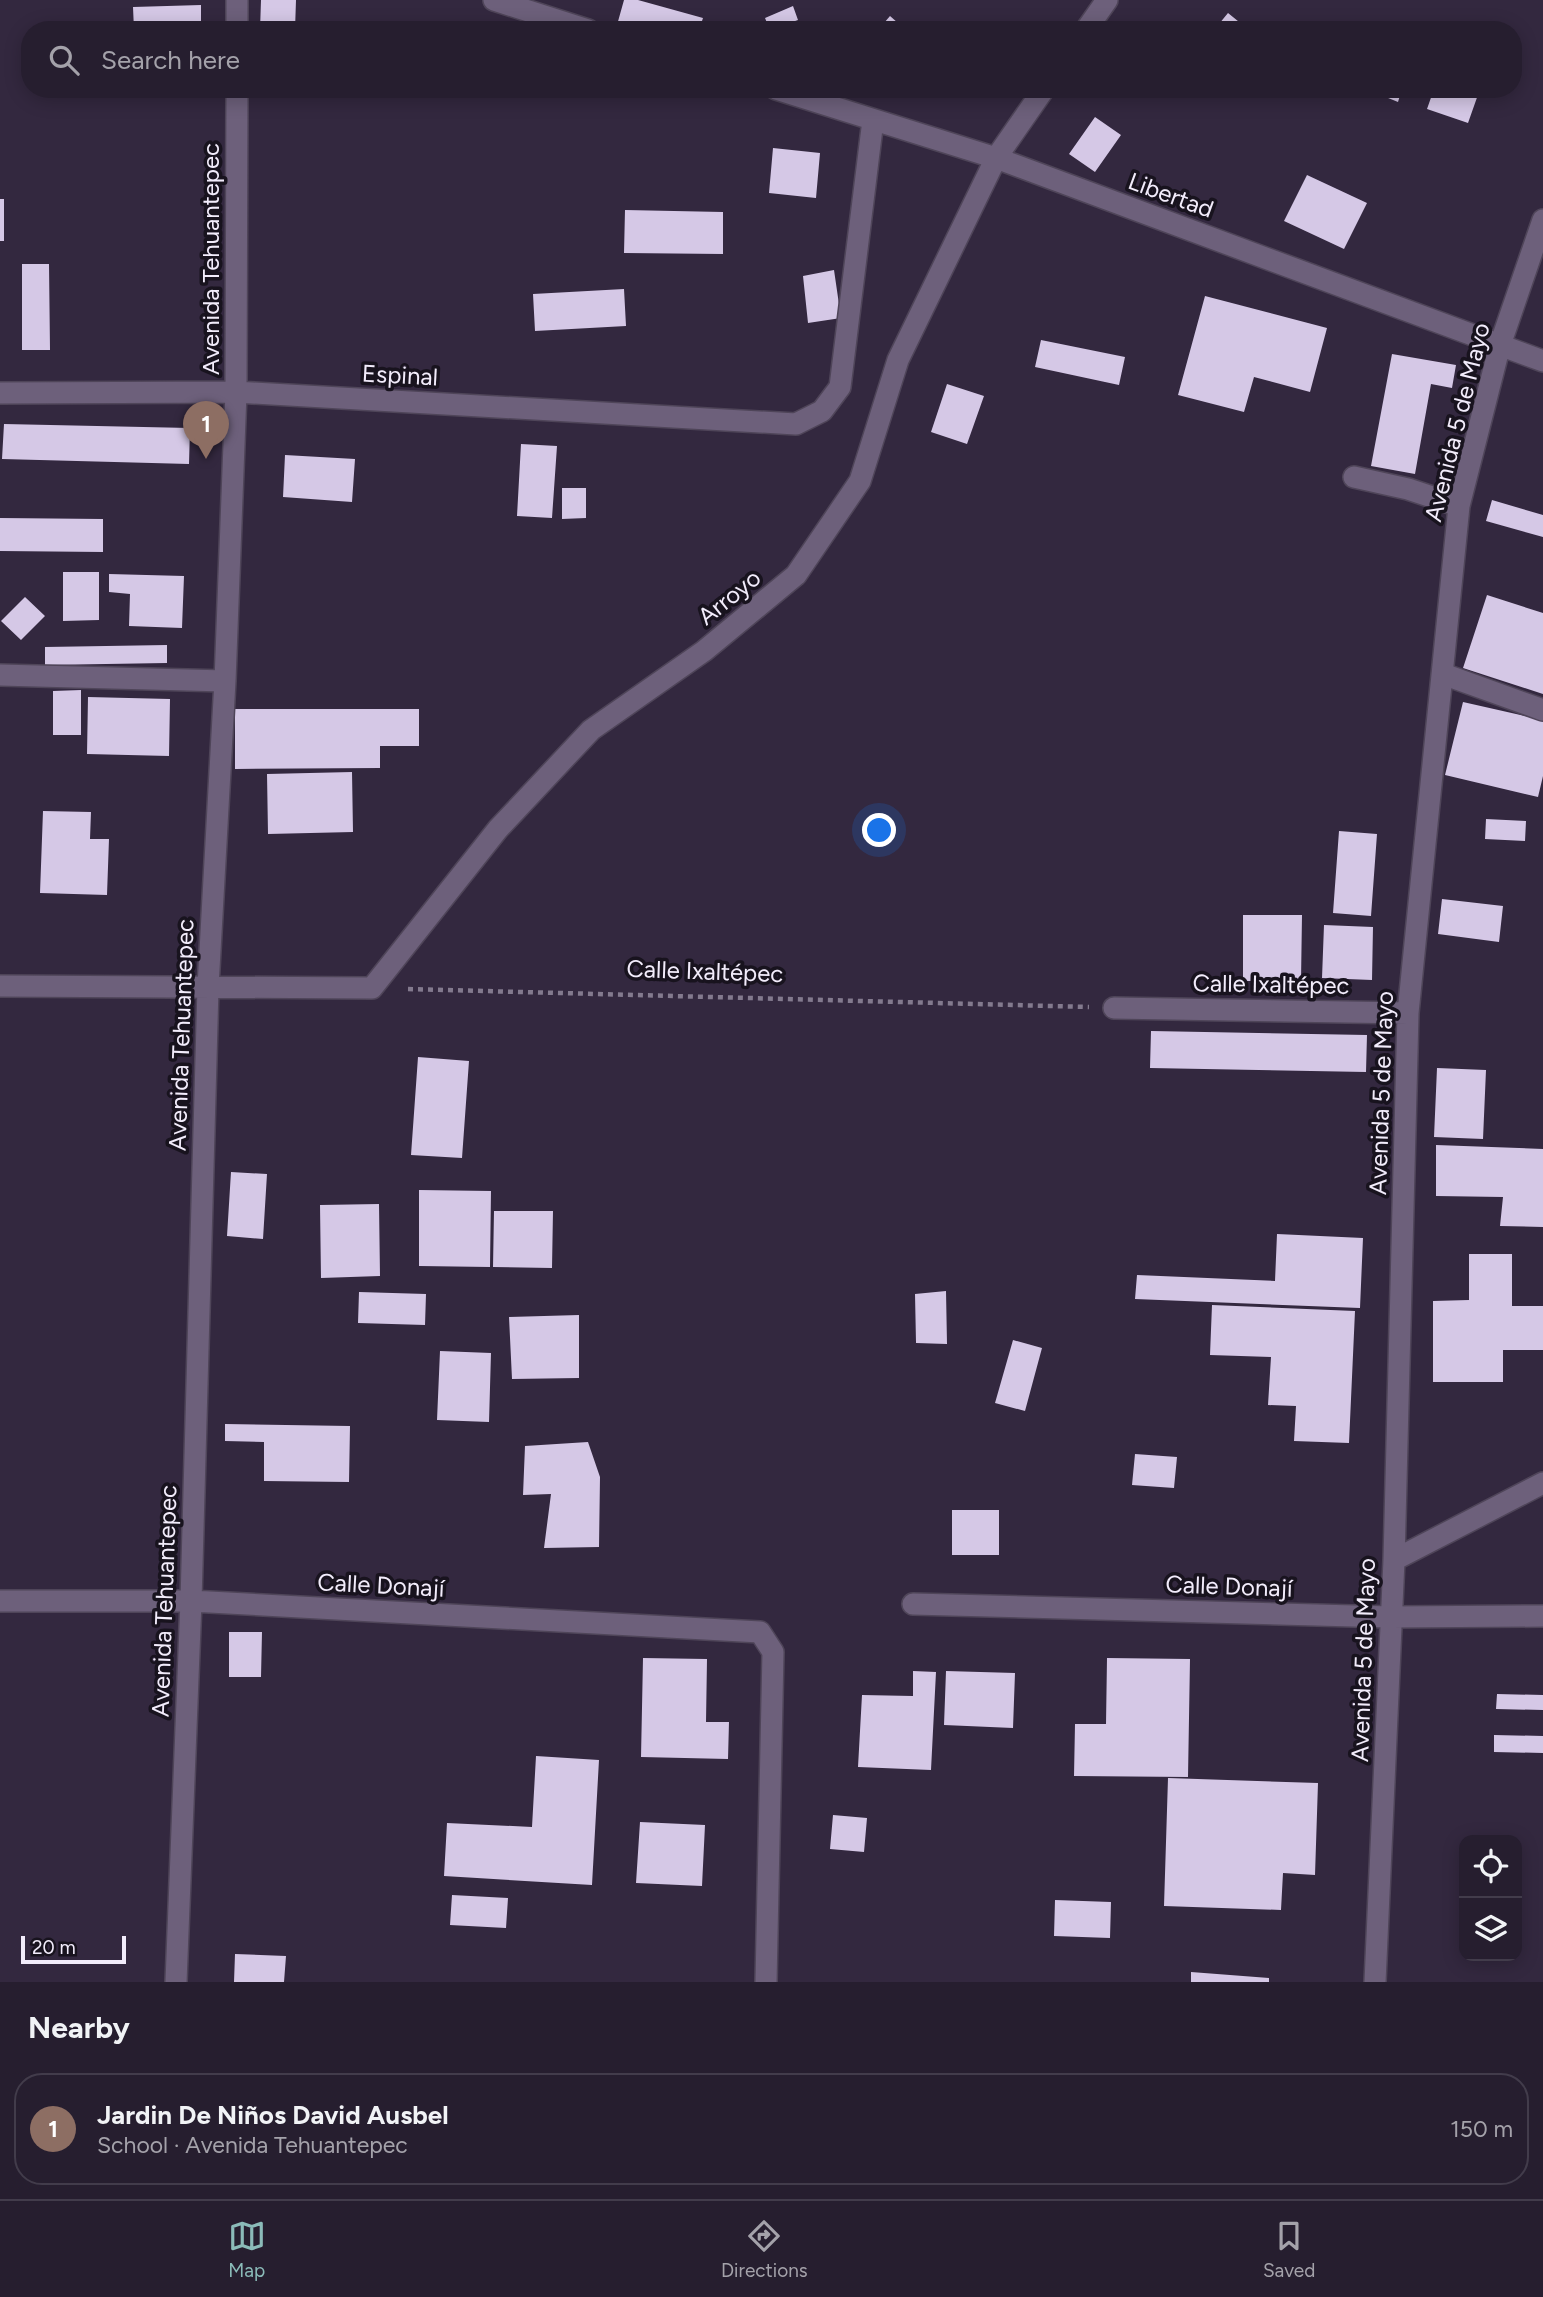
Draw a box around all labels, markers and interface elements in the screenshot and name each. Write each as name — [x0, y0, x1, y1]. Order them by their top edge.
search box — [21, 21, 1522, 98]
icon: search — [45, 41, 83, 79]
text: Search here — [101, 44, 240, 76]
street label: Avenida Tehuantepec — [196, 143, 225, 375]
street label: Libertad — [1124, 166, 1218, 224]
street label: Avenida 5 de Mayo — [1418, 320, 1496, 524]
street label: Espinal — [361, 359, 439, 391]
pin: 1 — [183, 401, 229, 459]
street label: Arroyo — [692, 563, 766, 631]
your location — [862, 813, 896, 847]
street label: Avenida Tehuantepec — [162, 918, 200, 1152]
street label: Calle Ixaltépec — [626, 954, 784, 988]
street label: Calle Ixaltépec — [1192, 968, 1350, 1000]
street label: Avenida 5 de Mayo — [1363, 991, 1399, 1195]
street label: Avenida Tehuantepec — [145, 1484, 183, 1718]
street label: Avenida 5 de Mayo — [1345, 1558, 1381, 1762]
street label: Calle Donají — [317, 1567, 447, 1603]
street label: Calle Donají — [1165, 1569, 1295, 1603]
map controls — [1459, 1835, 1522, 1961]
button: locate — [1459, 1835, 1522, 1898]
button: layers — [1459, 1898, 1522, 1961]
scale bar — [21, 1933, 126, 1965]
text: 20 m — [32, 1936, 76, 1959]
text: Nearby — [28, 2009, 130, 2046]
text: Jardin De Niños David Ausbel — [97, 2099, 449, 2131]
text: 1 — [48, 2115, 58, 2143]
text: 150 m — [1450, 2115, 1513, 2143]
text: School · Avenida Tehuantepec — [97, 2131, 408, 2159]
tab: Map — [228, 2217, 266, 2282]
tab: Directions — [721, 2217, 808, 2282]
tab: Saved — [1263, 2217, 1315, 2282]

